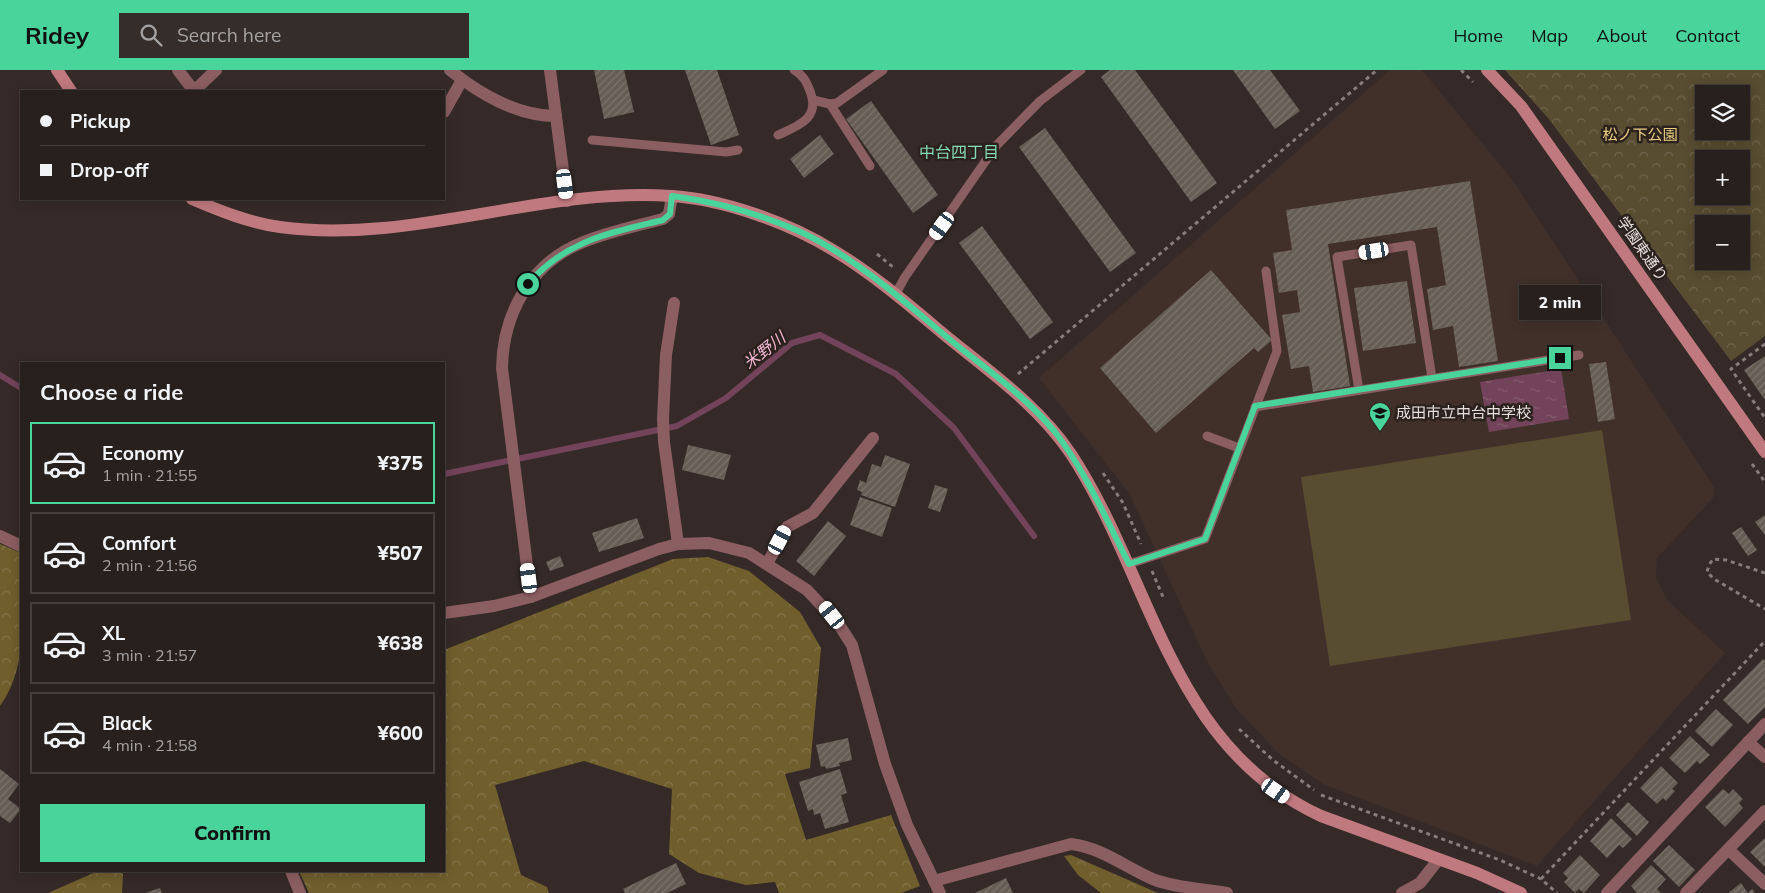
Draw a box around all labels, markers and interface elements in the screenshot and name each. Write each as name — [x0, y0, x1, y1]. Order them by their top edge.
search box — [119, 13, 469, 58]
text: Ridey — [25, 20, 89, 50]
icon: search — [137, 21, 165, 49]
text: Search here — [177, 23, 281, 47]
text: Home — [1453, 24, 1503, 47]
text: Map — [1531, 24, 1568, 47]
text: About — [1596, 24, 1647, 47]
text: Contact — [1675, 24, 1740, 47]
map controls — [1695, 85, 1750, 270]
button: layers — [1695, 85, 1750, 140]
text: Pickup — [70, 109, 131, 133]
park label: 松ノ下公園 — [1602, 125, 1678, 144]
district label: 中台四丁目 — [919, 142, 999, 162]
button: + — [1695, 150, 1750, 205]
text: Drop-off — [70, 158, 148, 182]
car — [555, 168, 574, 200]
car — [927, 209, 956, 243]
street label: 学園東通り — [1613, 213, 1672, 285]
button: − — [1695, 215, 1750, 270]
car — [1358, 241, 1389, 261]
route start — [517, 273, 539, 295]
callout: 2 min — [1519, 286, 1601, 320]
text: 2 min — [1539, 292, 1581, 312]
water label: 米野川 — [739, 326, 791, 373]
route end — [1549, 347, 1571, 369]
text: Choose a ride — [40, 378, 183, 406]
school or university icon: 成田市立中台中学校 — [1368, 401, 1392, 432]
place label: 成田市立中台中学校 — [1396, 403, 1531, 422]
icon: car — [42, 441, 87, 486]
text: Economy — [102, 441, 184, 465]
text: ¥375 — [377, 451, 423, 475]
text: 1 min · 21:55 — [102, 465, 197, 485]
car — [766, 523, 793, 557]
icon: car — [42, 531, 87, 576]
text: Comfort — [102, 531, 176, 555]
text: ¥507 — [377, 541, 423, 565]
text: 2 min · 21:56 — [102, 555, 197, 575]
car — [519, 562, 538, 594]
car — [816, 599, 847, 631]
icon: car — [42, 621, 87, 666]
text: XL — [102, 621, 125, 645]
text: ¥638 — [377, 631, 423, 655]
text: 3 min · 21:57 — [102, 645, 197, 665]
icon: car — [42, 711, 87, 756]
text: Black — [102, 711, 152, 735]
text: ¥600 — [377, 721, 423, 745]
text: 4 min · 21:58 — [102, 735, 197, 755]
car — [1259, 776, 1292, 806]
button: Confirm — [40, 804, 425, 862]

